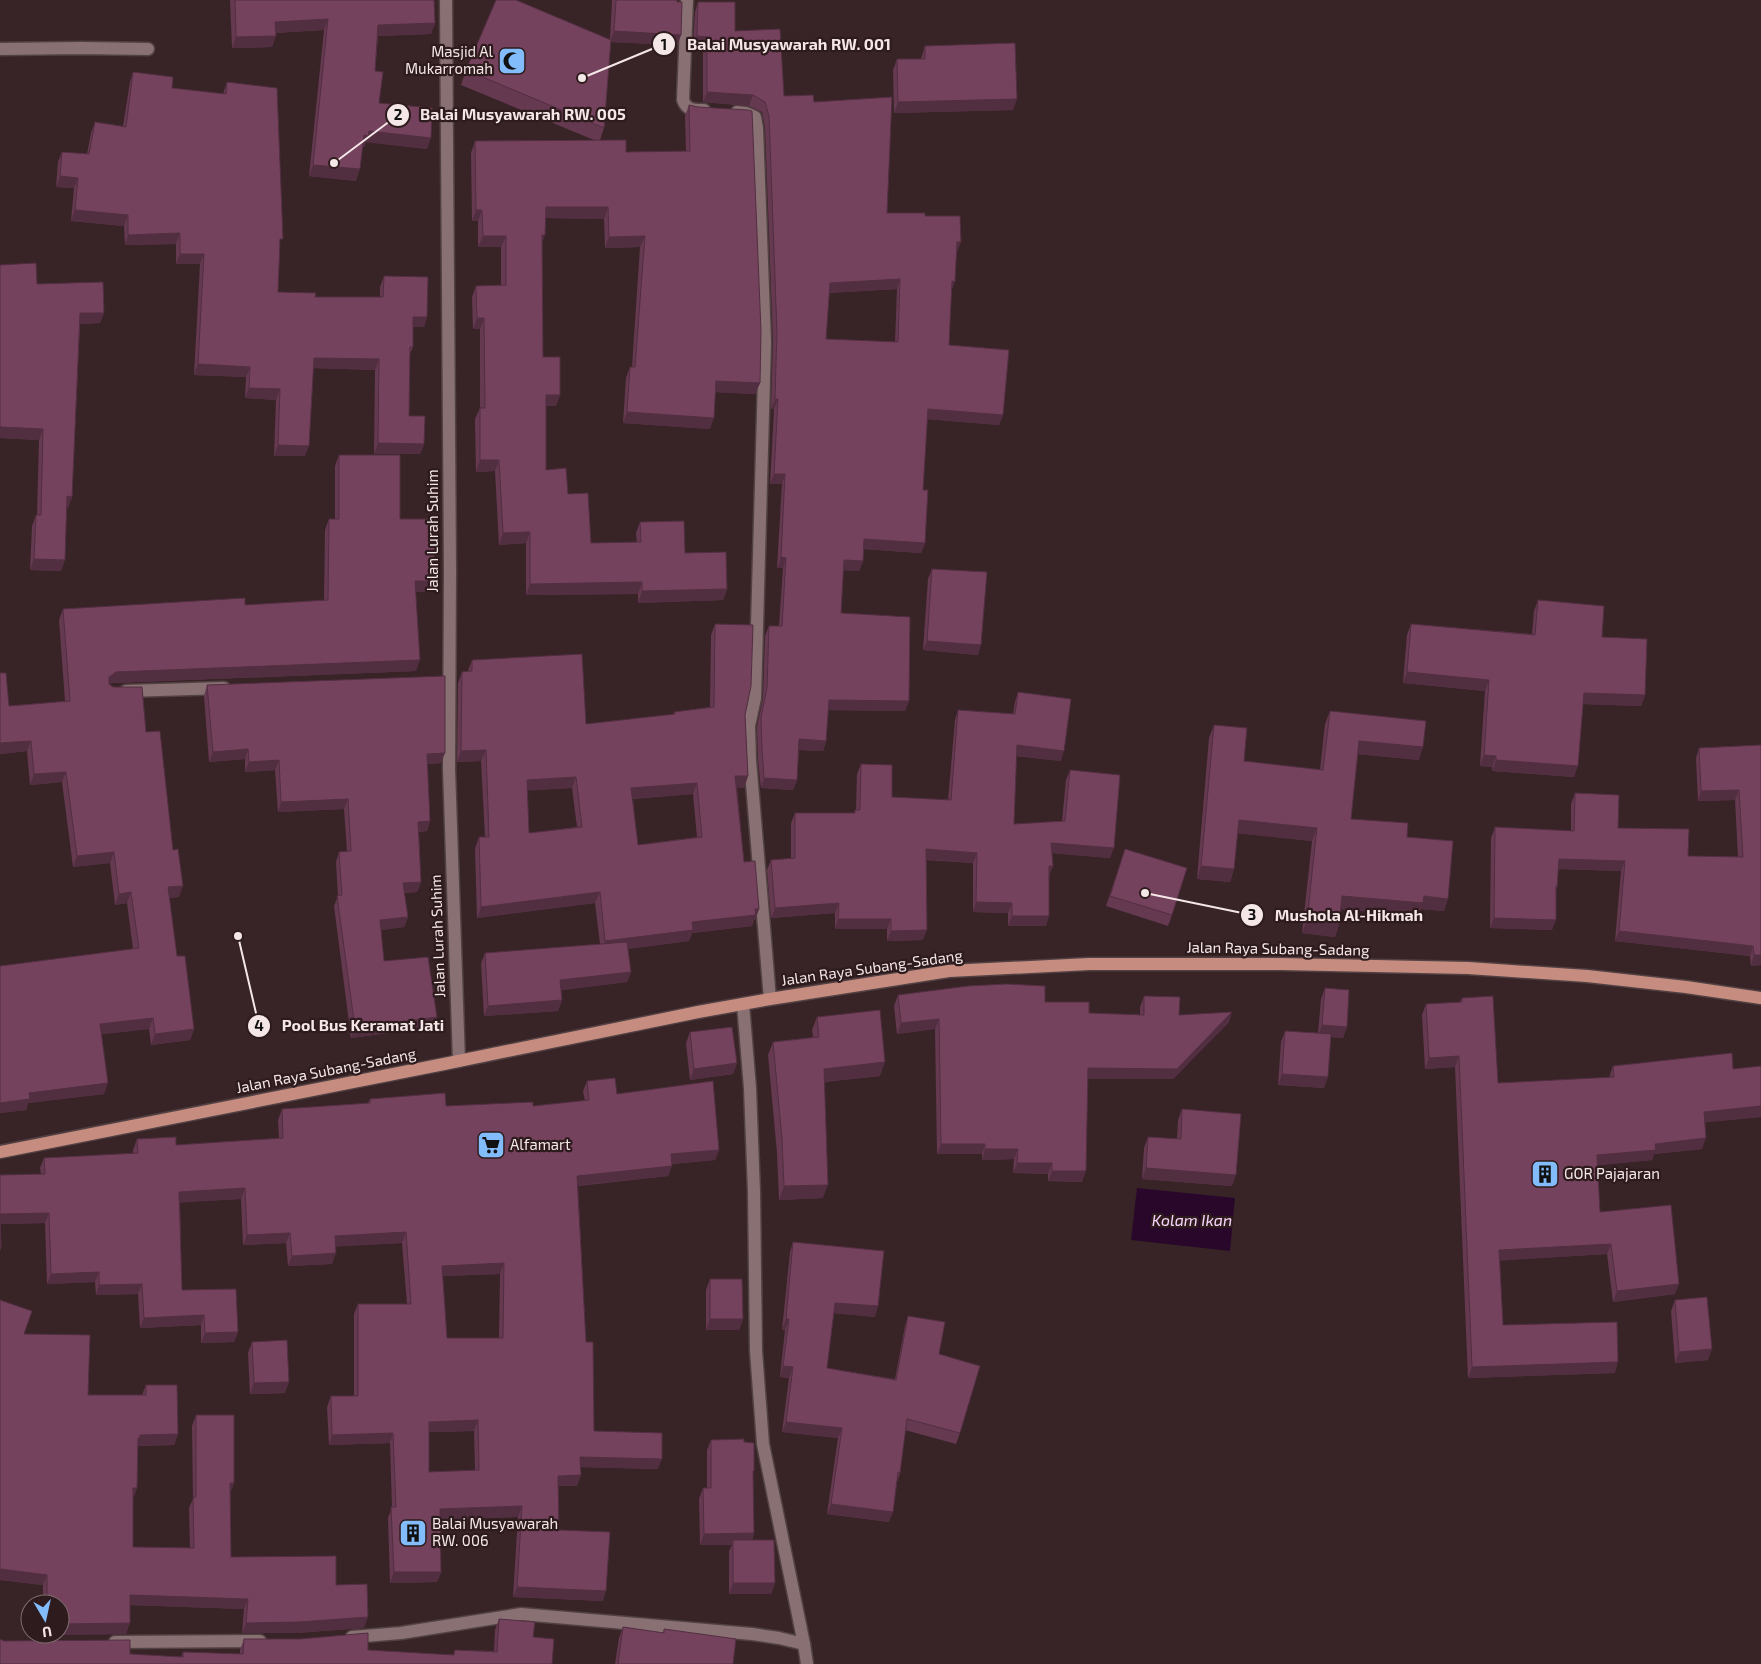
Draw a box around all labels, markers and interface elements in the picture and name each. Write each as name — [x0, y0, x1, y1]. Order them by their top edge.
callout: Balai Musyawarah RW. 001 — [652, 29, 901, 60]
text: Balai Musyawarah RW. 001 — [687, 34, 891, 54]
text: 1 — [661, 35, 667, 53]
place label: Masjid Al Mukarromah — [405, 42, 494, 77]
mosque icon: Masjid Al Mukarromah — [497, 46, 527, 76]
callout: Balai Musyawarah RW. 005 — [385, 99, 636, 130]
text: Balai Musyawarah RW. 005 — [420, 104, 626, 124]
text: 2 — [394, 105, 403, 123]
street label: Jalan Lurah Suhim — [423, 469, 441, 593]
street label: Jalan Lurah Suhim — [426, 874, 448, 998]
callout: Mushola Al-Hikmah — [1240, 899, 1433, 930]
text: 3 — [1248, 905, 1256, 923]
text: Mushola Al-Hikmah — [1275, 905, 1423, 924]
street label: Jalan Raya Subang-Sadang — [1186, 937, 1370, 959]
street label: Jalan Raya Subang-Sadang — [780, 945, 964, 989]
callout: Pool Bus Keramat Jati — [246, 1010, 454, 1041]
text: Pool Bus Keramat Jati — [282, 1015, 444, 1034]
text: 4 — [254, 1016, 264, 1034]
street label: Jalan Raya Subang-Sadang — [234, 1044, 418, 1096]
supermarket icon: Alfamart — [476, 1130, 506, 1160]
place label: Alfamart — [510, 1135, 571, 1153]
building icon: GOR Pajajaran — [1530, 1159, 1560, 1189]
place label: GOR Pajajaran — [1564, 1164, 1660, 1183]
water label: Kolam Ikan — [1152, 1210, 1232, 1229]
place label: Balai Musyawarah RW. 006 — [432, 1514, 558, 1549]
building icon: Balai Musyawarah RW. 006 — [398, 1518, 428, 1548]
north arrow — [20, 1594, 70, 1644]
text: U — [41, 1623, 53, 1641]

